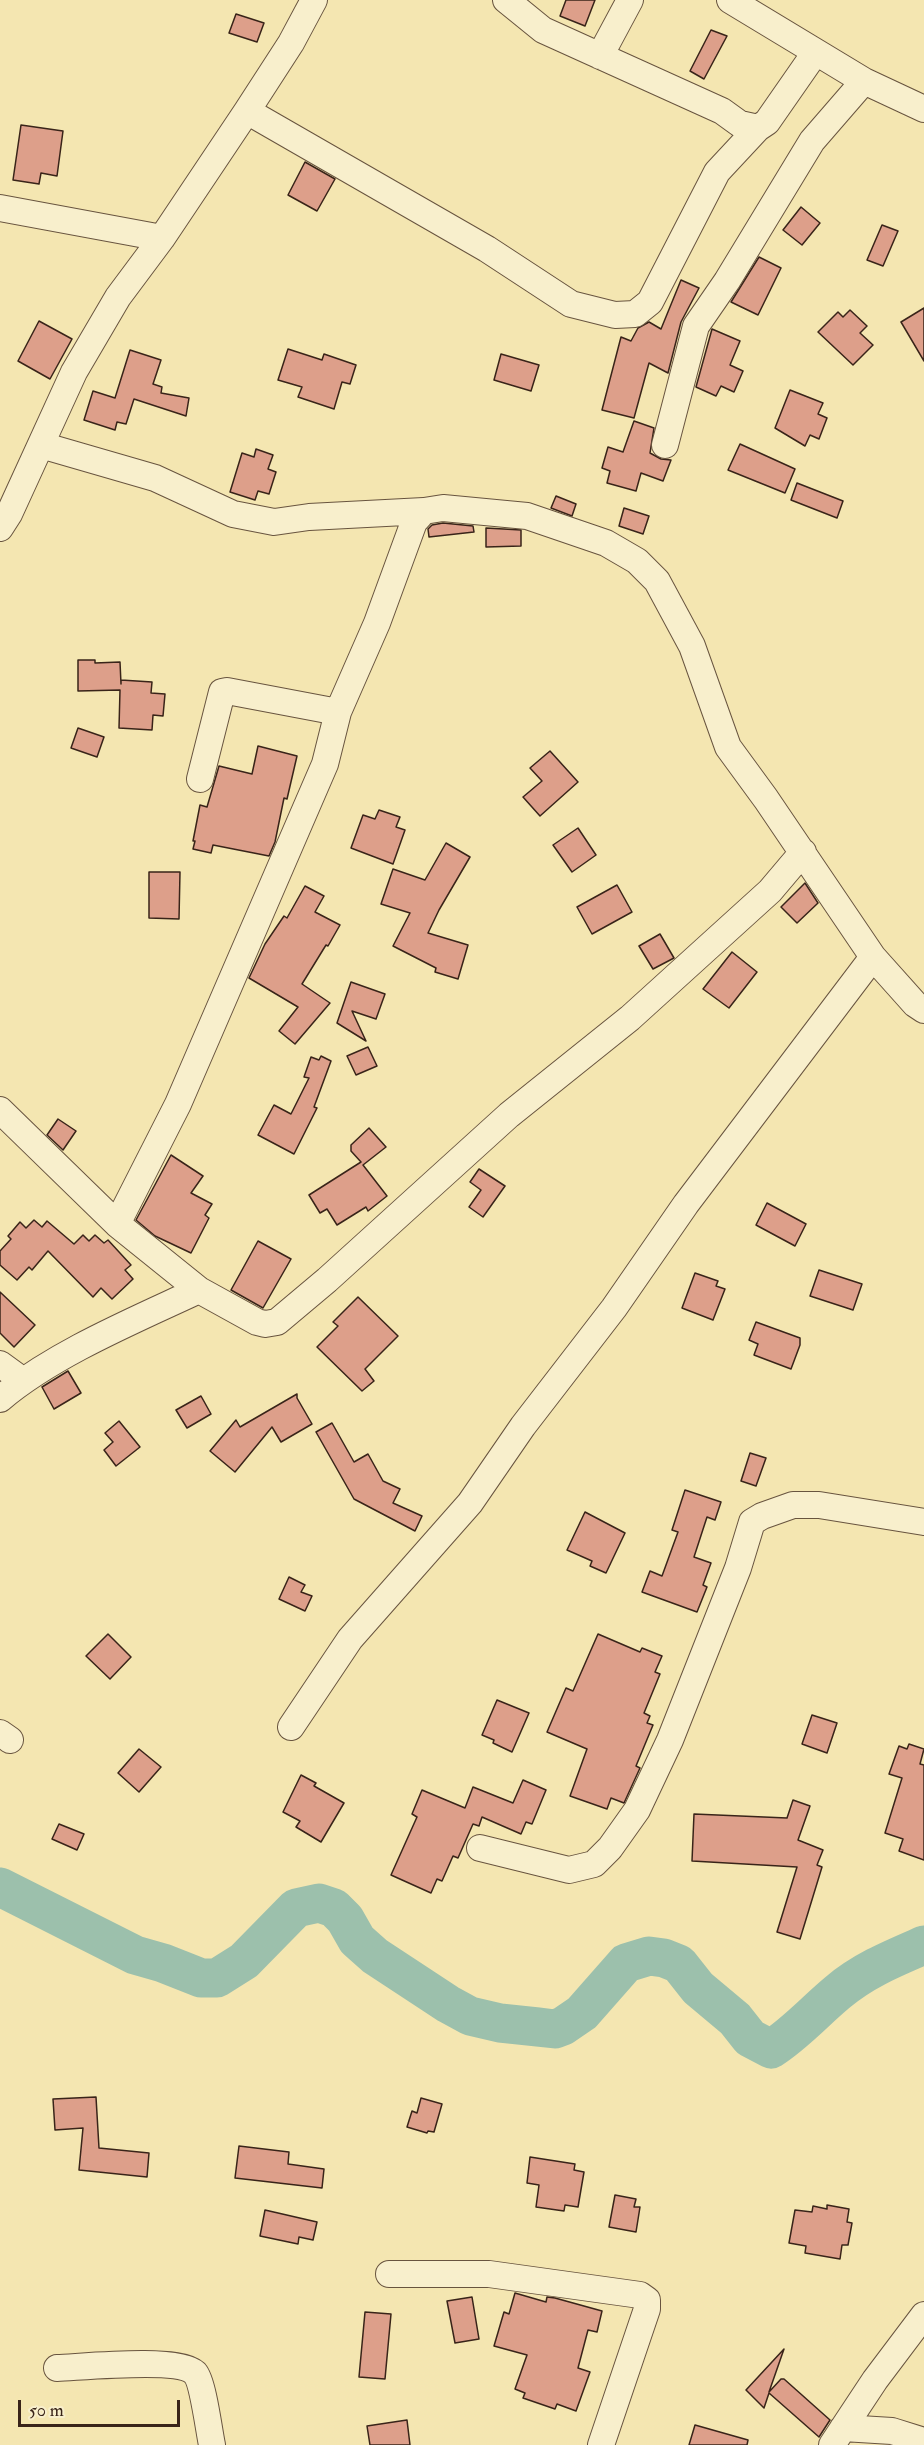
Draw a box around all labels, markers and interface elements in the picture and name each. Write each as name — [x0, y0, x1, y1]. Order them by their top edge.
scale bar — [21, 2388, 183, 2426]
text: 50 m — [29, 2399, 64, 2422]

